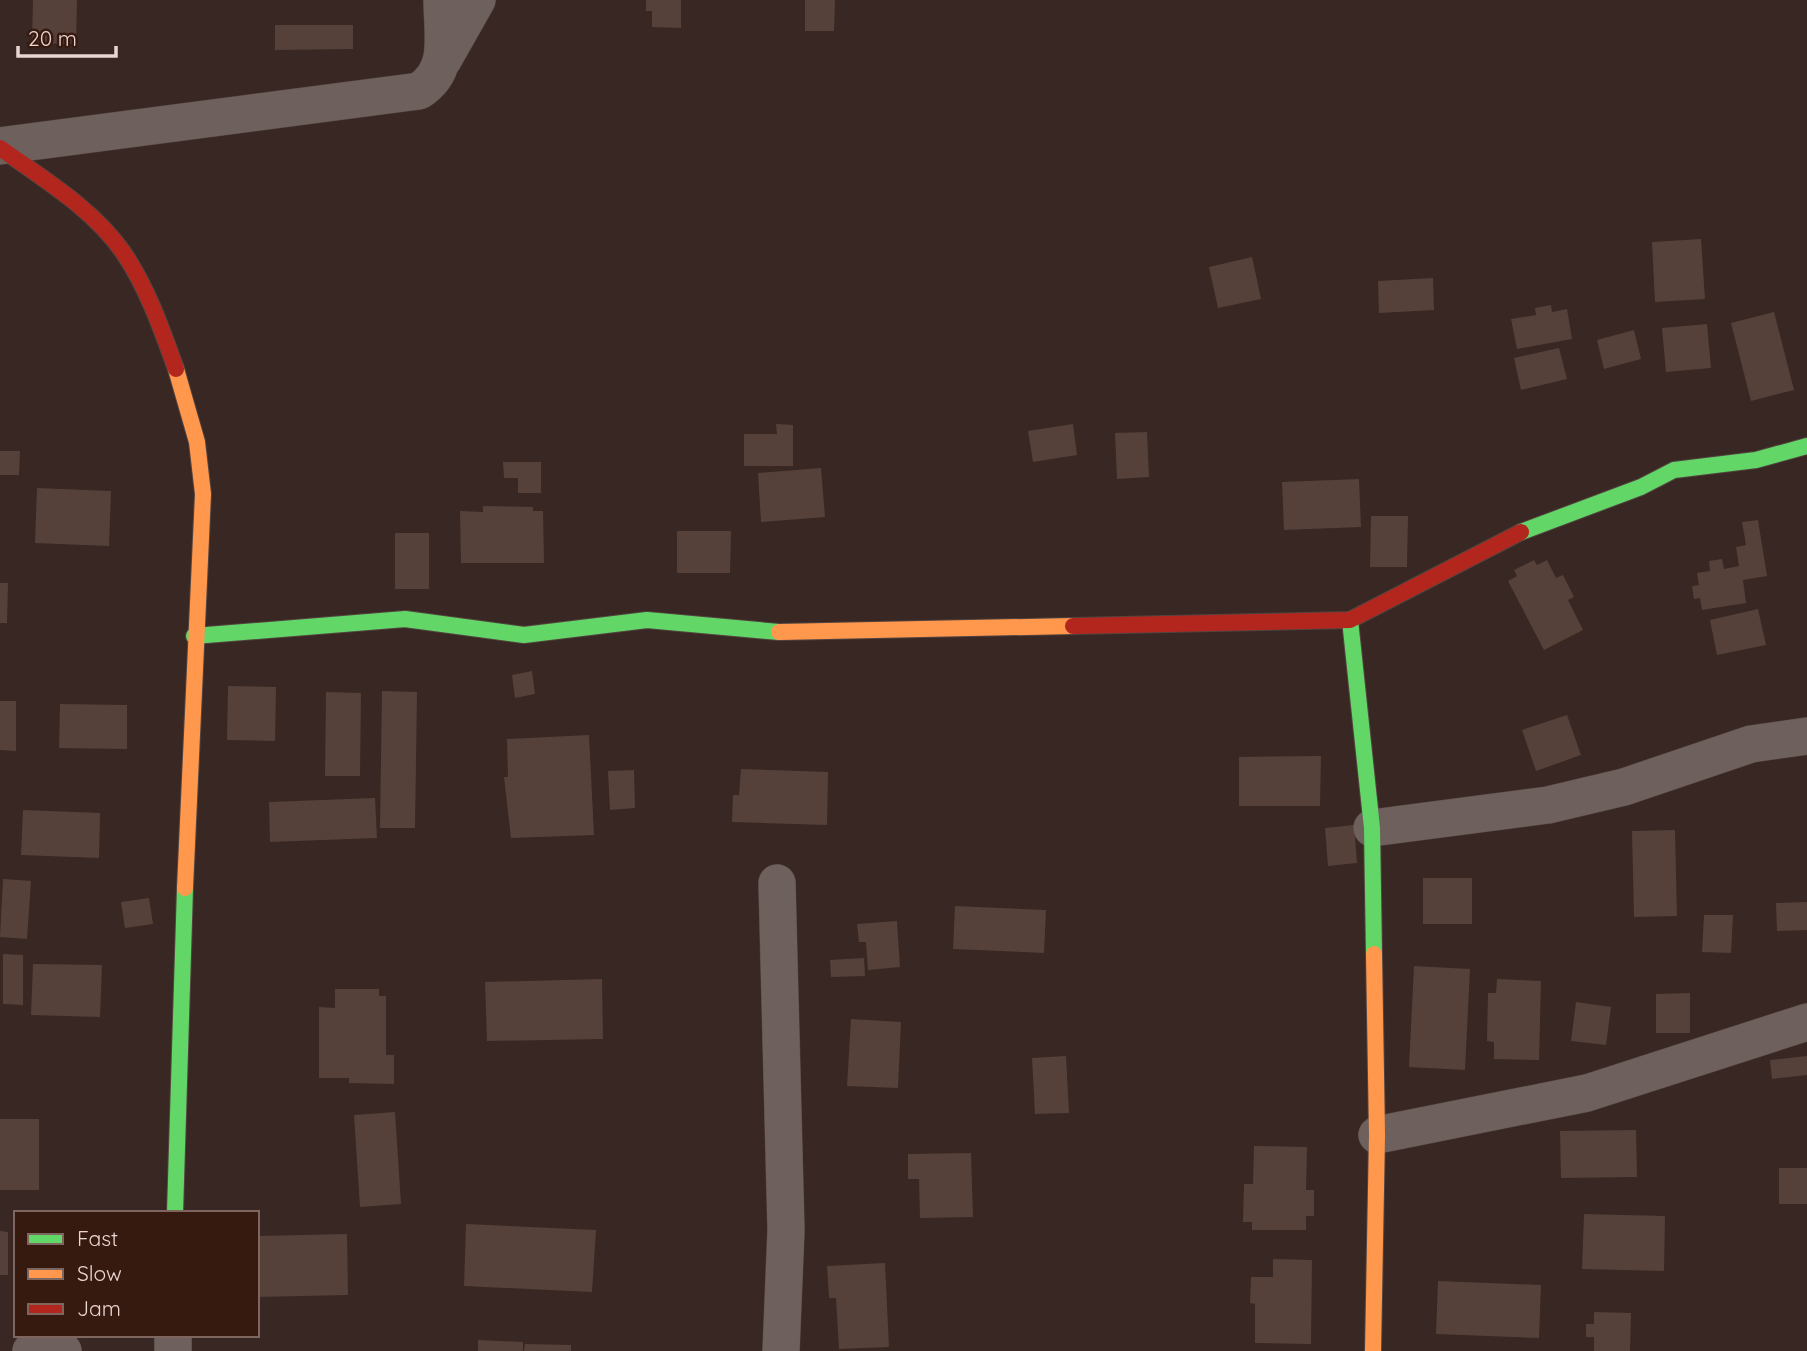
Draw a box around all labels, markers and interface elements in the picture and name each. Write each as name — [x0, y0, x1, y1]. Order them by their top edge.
scale bar — [18, 14, 116, 58]
text: 20 m — [28, 25, 77, 51]
legend — [14, 1211, 259, 1337]
text: Fast — [77, 1225, 118, 1251]
text: Slow — [77, 1260, 122, 1286]
text: Jam — [77, 1295, 121, 1321]

